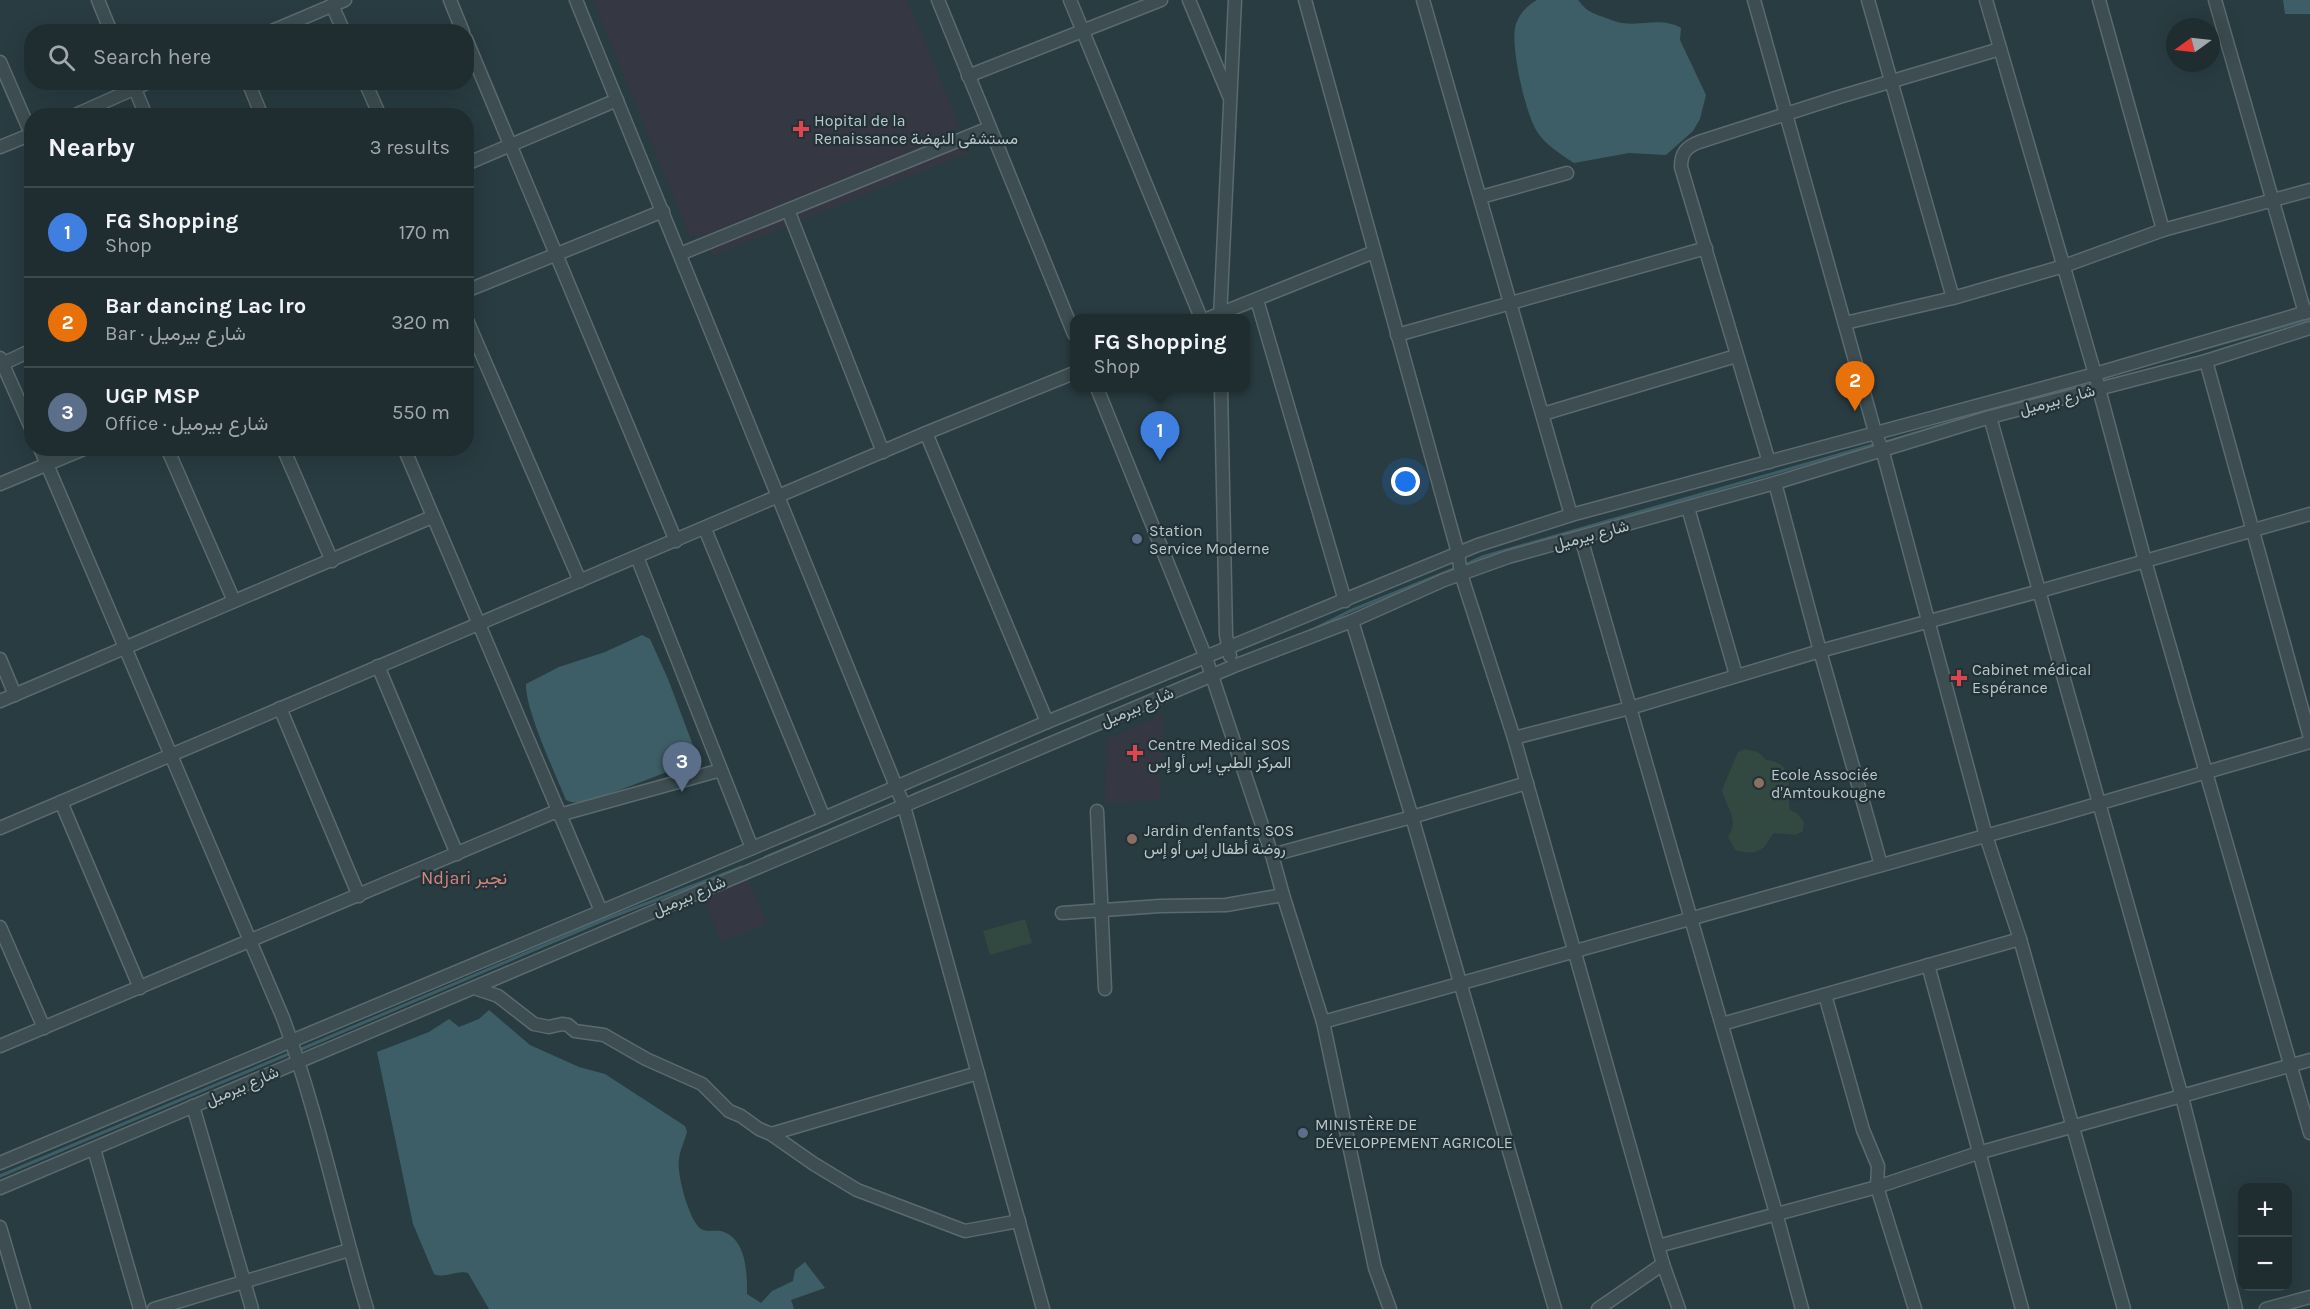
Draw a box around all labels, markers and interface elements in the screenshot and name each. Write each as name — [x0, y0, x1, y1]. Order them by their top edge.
north arrow — [2166, 18, 2220, 72]
search box — [24, 24, 474, 90]
icon: search — [45, 41, 78, 74]
text: Search here — [93, 44, 211, 70]
place label: Hopital de la Renaissance مستشفى النهضة — [814, 111, 1018, 149]
marker: Hopital de la Renaissance مستشفى النهضة — [792, 120, 810, 138]
text: Nearby — [48, 132, 135, 163]
text: 3 results — [370, 136, 450, 159]
text: FG Shopping — [105, 208, 238, 234]
text: 1 — [64, 221, 71, 244]
text: 170 m — [399, 221, 450, 244]
text: Shop — [105, 234, 152, 257]
text: Bar dancing Lac Iro — [105, 293, 306, 319]
text: 2 — [61, 311, 74, 334]
text: 320 m — [391, 311, 450, 334]
popup — [1070, 314, 1250, 392]
text: Bar · شارع بيرميل — [105, 322, 246, 345]
text: FG Shopping — [1093, 329, 1227, 355]
text: Shop — [1093, 355, 1140, 378]
pin: 2 — [1836, 362, 1874, 411]
street label: شارع بيرميل — [2017, 381, 2097, 421]
text: UGP MSP — [105, 383, 199, 409]
text: 3 — [61, 401, 74, 424]
text: 550 m — [392, 401, 450, 424]
text: Office · شارع بيرميل — [105, 412, 268, 435]
pin: 1 — [1140, 412, 1180, 461]
your location — [1391, 467, 1420, 496]
street label: شارع بيرميل — [1551, 516, 1631, 556]
place label: Station Service Moderne — [1149, 521, 1269, 558]
marker: Station Service Moderne — [1130, 532, 1144, 546]
place label: Cabinet médical Espérance — [1972, 660, 2092, 697]
marker: Cabinet médical Espérance — [1950, 669, 1968, 687]
street label: شارع بيرميل — [1098, 683, 1177, 733]
place label: Centre Medical SOS المركز الطبي إس أو إس — [1148, 735, 1291, 776]
pin: 3 — [662, 742, 702, 792]
marker: Centre Medical SOS المركز الطبي إس أو إس — [1126, 744, 1144, 762]
place label: Ecole Associée d'Amtoukougne — [1771, 765, 1886, 802]
marker: Ecole Associée d'Amtoukougne — [1752, 776, 1766, 790]
place label: Jardin d'enfants SOS روضة أطفال إس أو إس — [1144, 821, 1294, 859]
marker: Jardin d'enfants SOS روضة أطفال إس أو إس — [1125, 832, 1139, 846]
district label: Ndjari نجير — [421, 867, 507, 889]
street label: شارع بيرميل — [650, 872, 729, 922]
street label: شارع بيرميل — [203, 1062, 282, 1112]
place label: MINISTÈRE DE DÉVELOPPEMENT AGRICOLE — [1315, 1115, 1513, 1152]
marker: MINISTÈRE DE DÉVELOPPEMENT AGRICOLE — [1296, 1126, 1310, 1140]
map controls — [2238, 1183, 2292, 1291]
button: + — [2238, 1183, 2292, 1237]
button: − — [2238, 1237, 2292, 1291]

